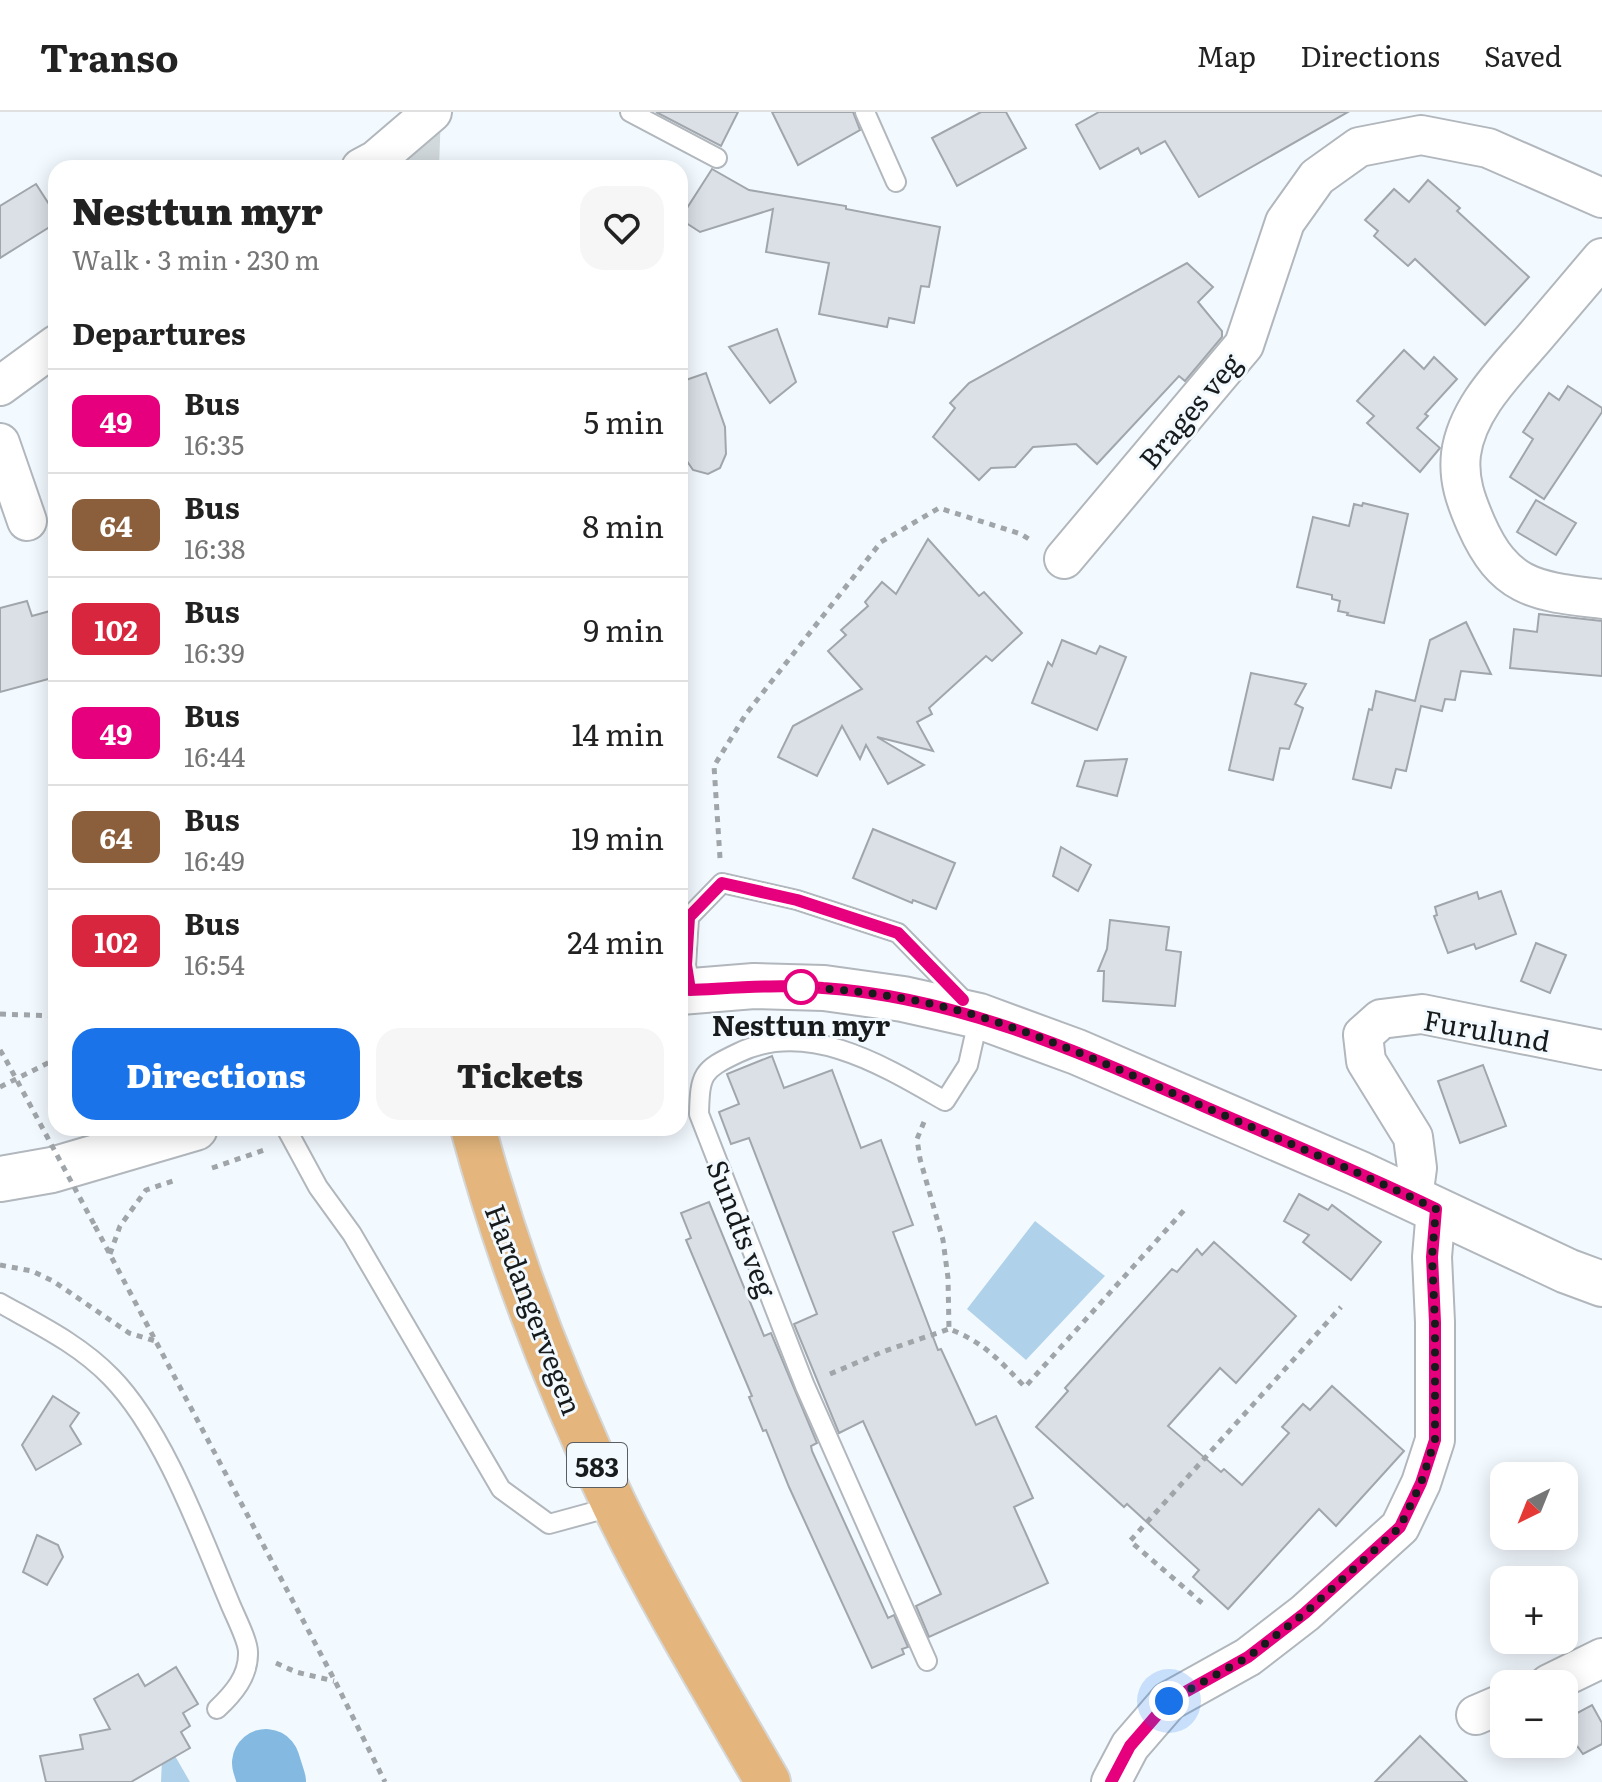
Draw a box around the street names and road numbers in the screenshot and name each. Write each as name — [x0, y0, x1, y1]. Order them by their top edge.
street label: Brages veg — [1128, 342, 1250, 477]
street label: Furulund — [1421, 997, 1553, 1061]
street label: Sundts veg — [698, 1153, 789, 1303]
street label: Hardangervegen — [476, 1198, 594, 1420]
road number: 583 — [567, 1443, 627, 1487]

